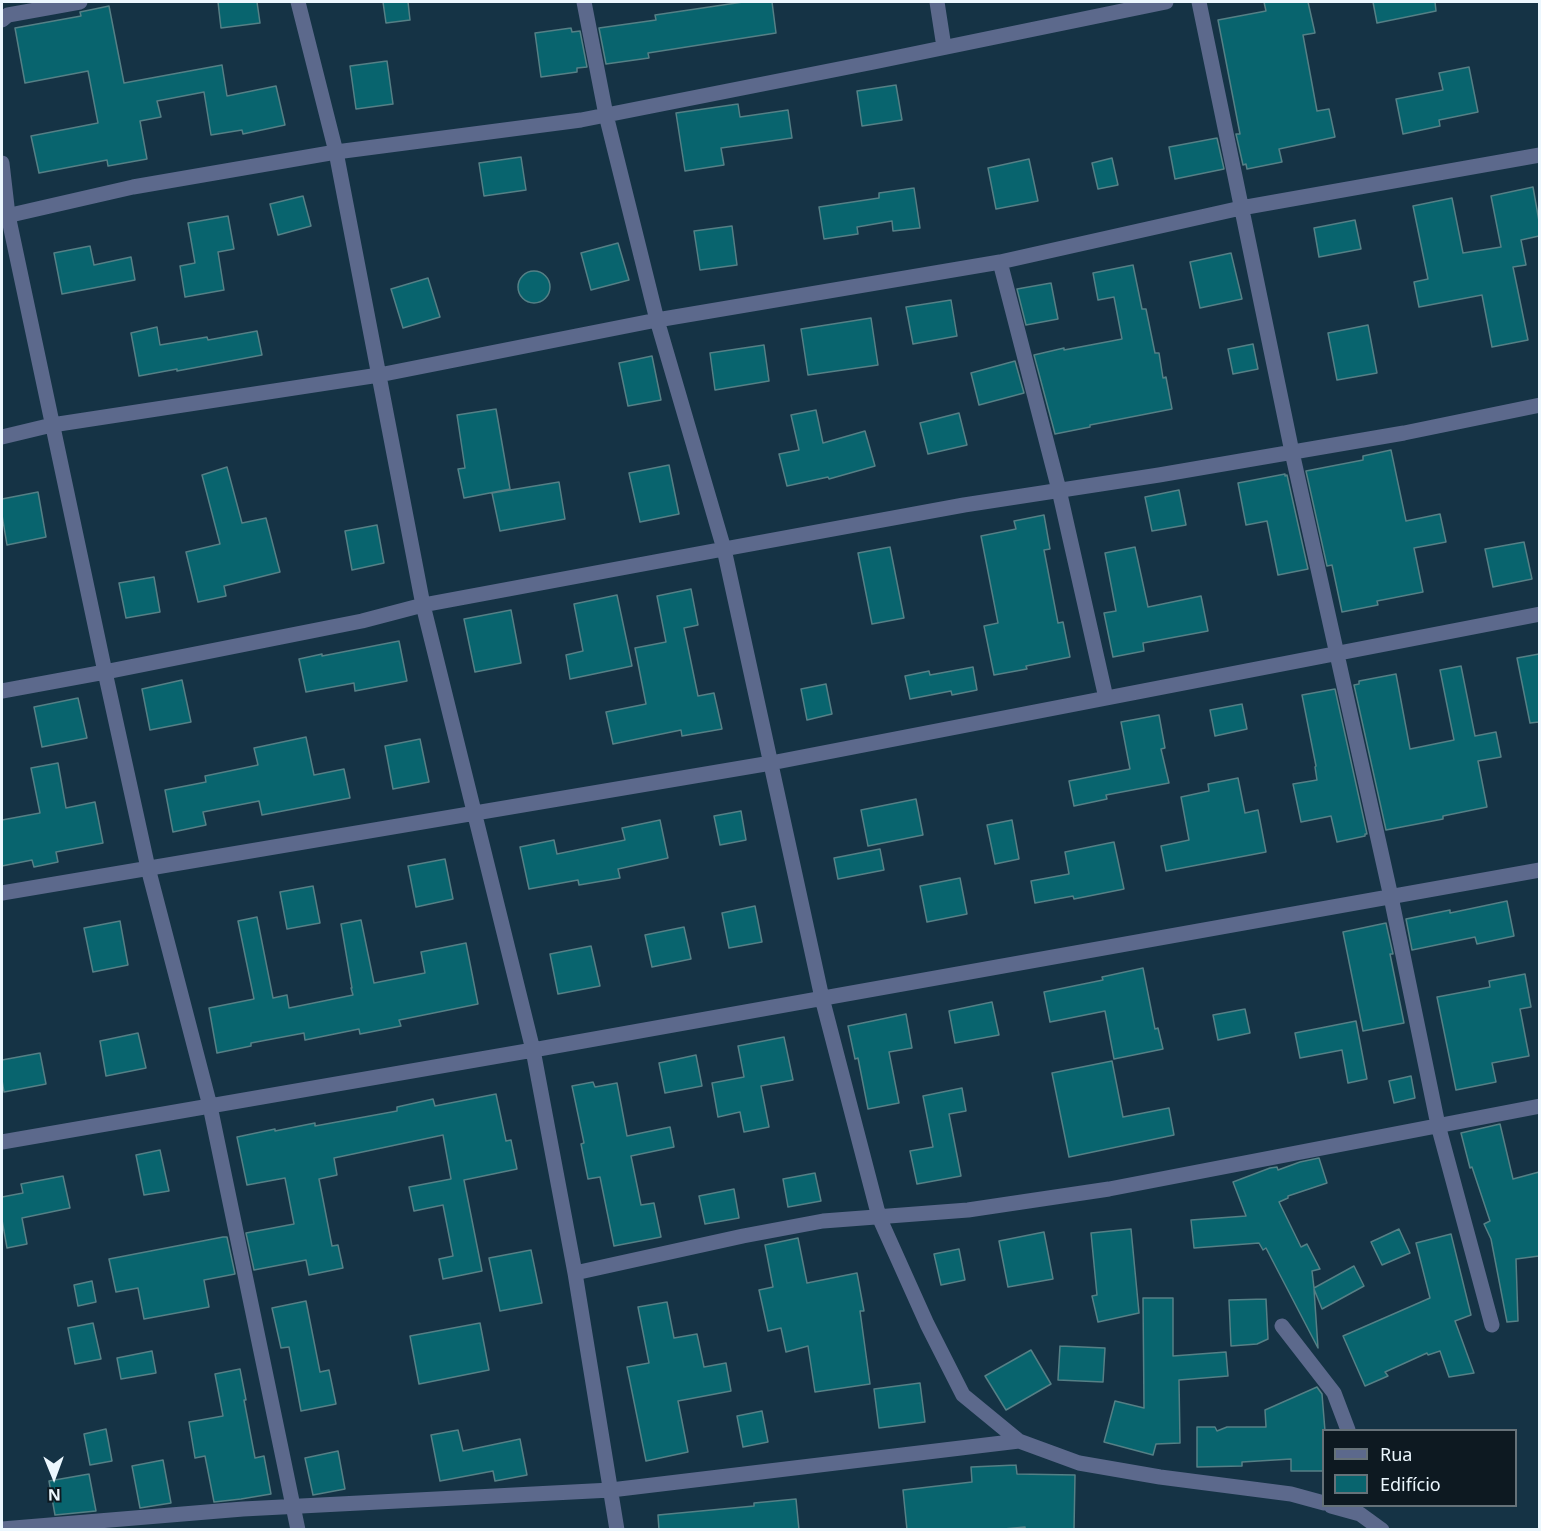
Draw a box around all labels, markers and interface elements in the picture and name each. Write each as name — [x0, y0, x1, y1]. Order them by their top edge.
legend — [1322, 1429, 1517, 1507]
text: Rua — [1380, 1442, 1412, 1466]
north arrow — [24, 1447, 84, 1507]
text: Edifício — [1380, 1472, 1441, 1496]
text: N — [48, 1484, 61, 1506]

